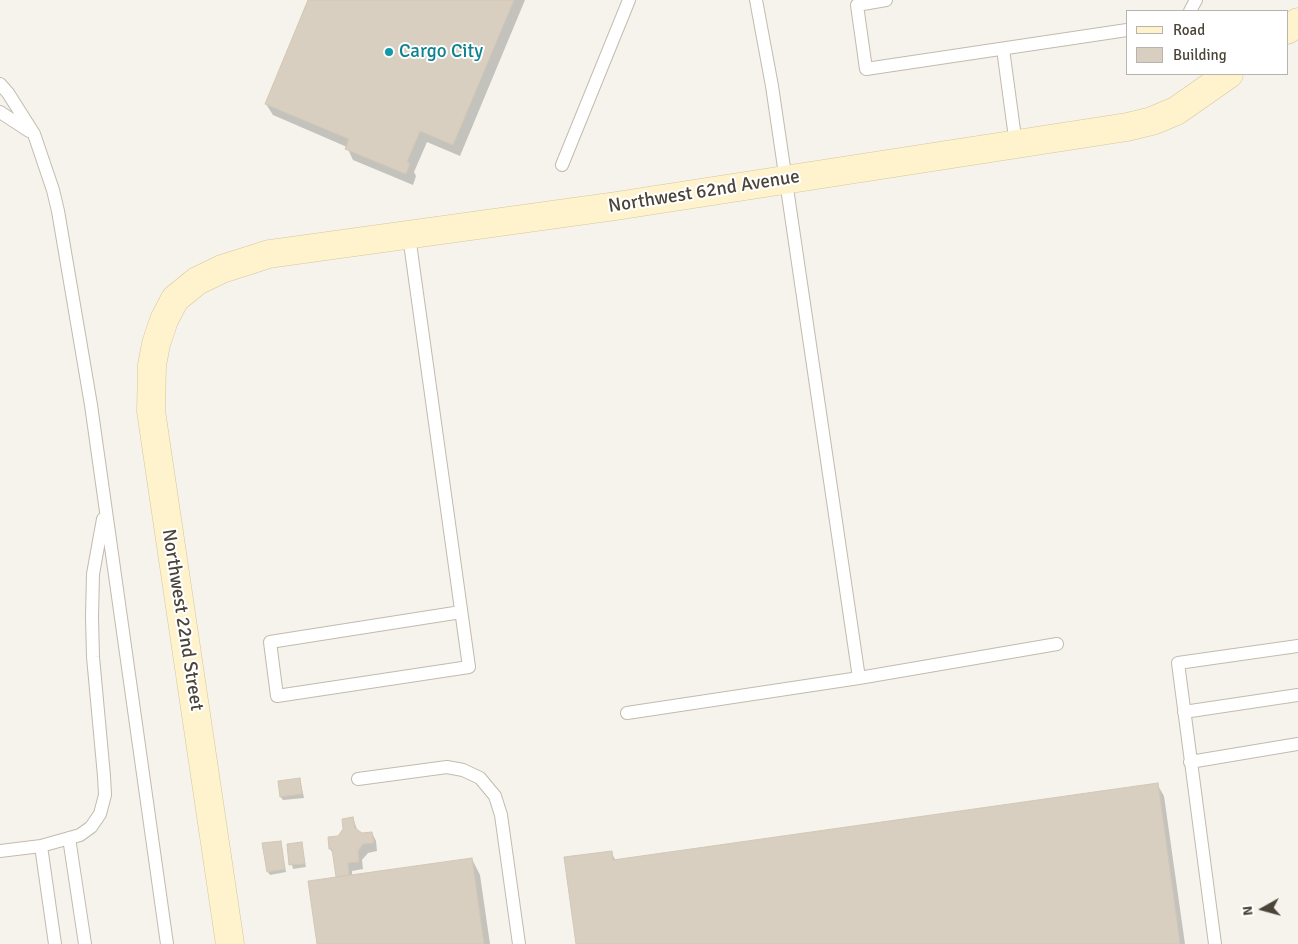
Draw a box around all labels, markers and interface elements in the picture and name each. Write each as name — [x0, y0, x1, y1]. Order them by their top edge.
legend — [1126, 10, 1288, 75]
text: Road — [1173, 21, 1205, 39]
place label: Cargo City — [399, 41, 483, 63]
marker: Cargo City — [383, 46, 395, 58]
text: Building — [1173, 46, 1227, 64]
street label: Northwest 62nd Avenue — [607, 166, 801, 218]
street label: Northwest 22nd Street — [156, 528, 208, 712]
north arrow — [1238, 884, 1288, 934]
text: N — [1239, 905, 1257, 917]

